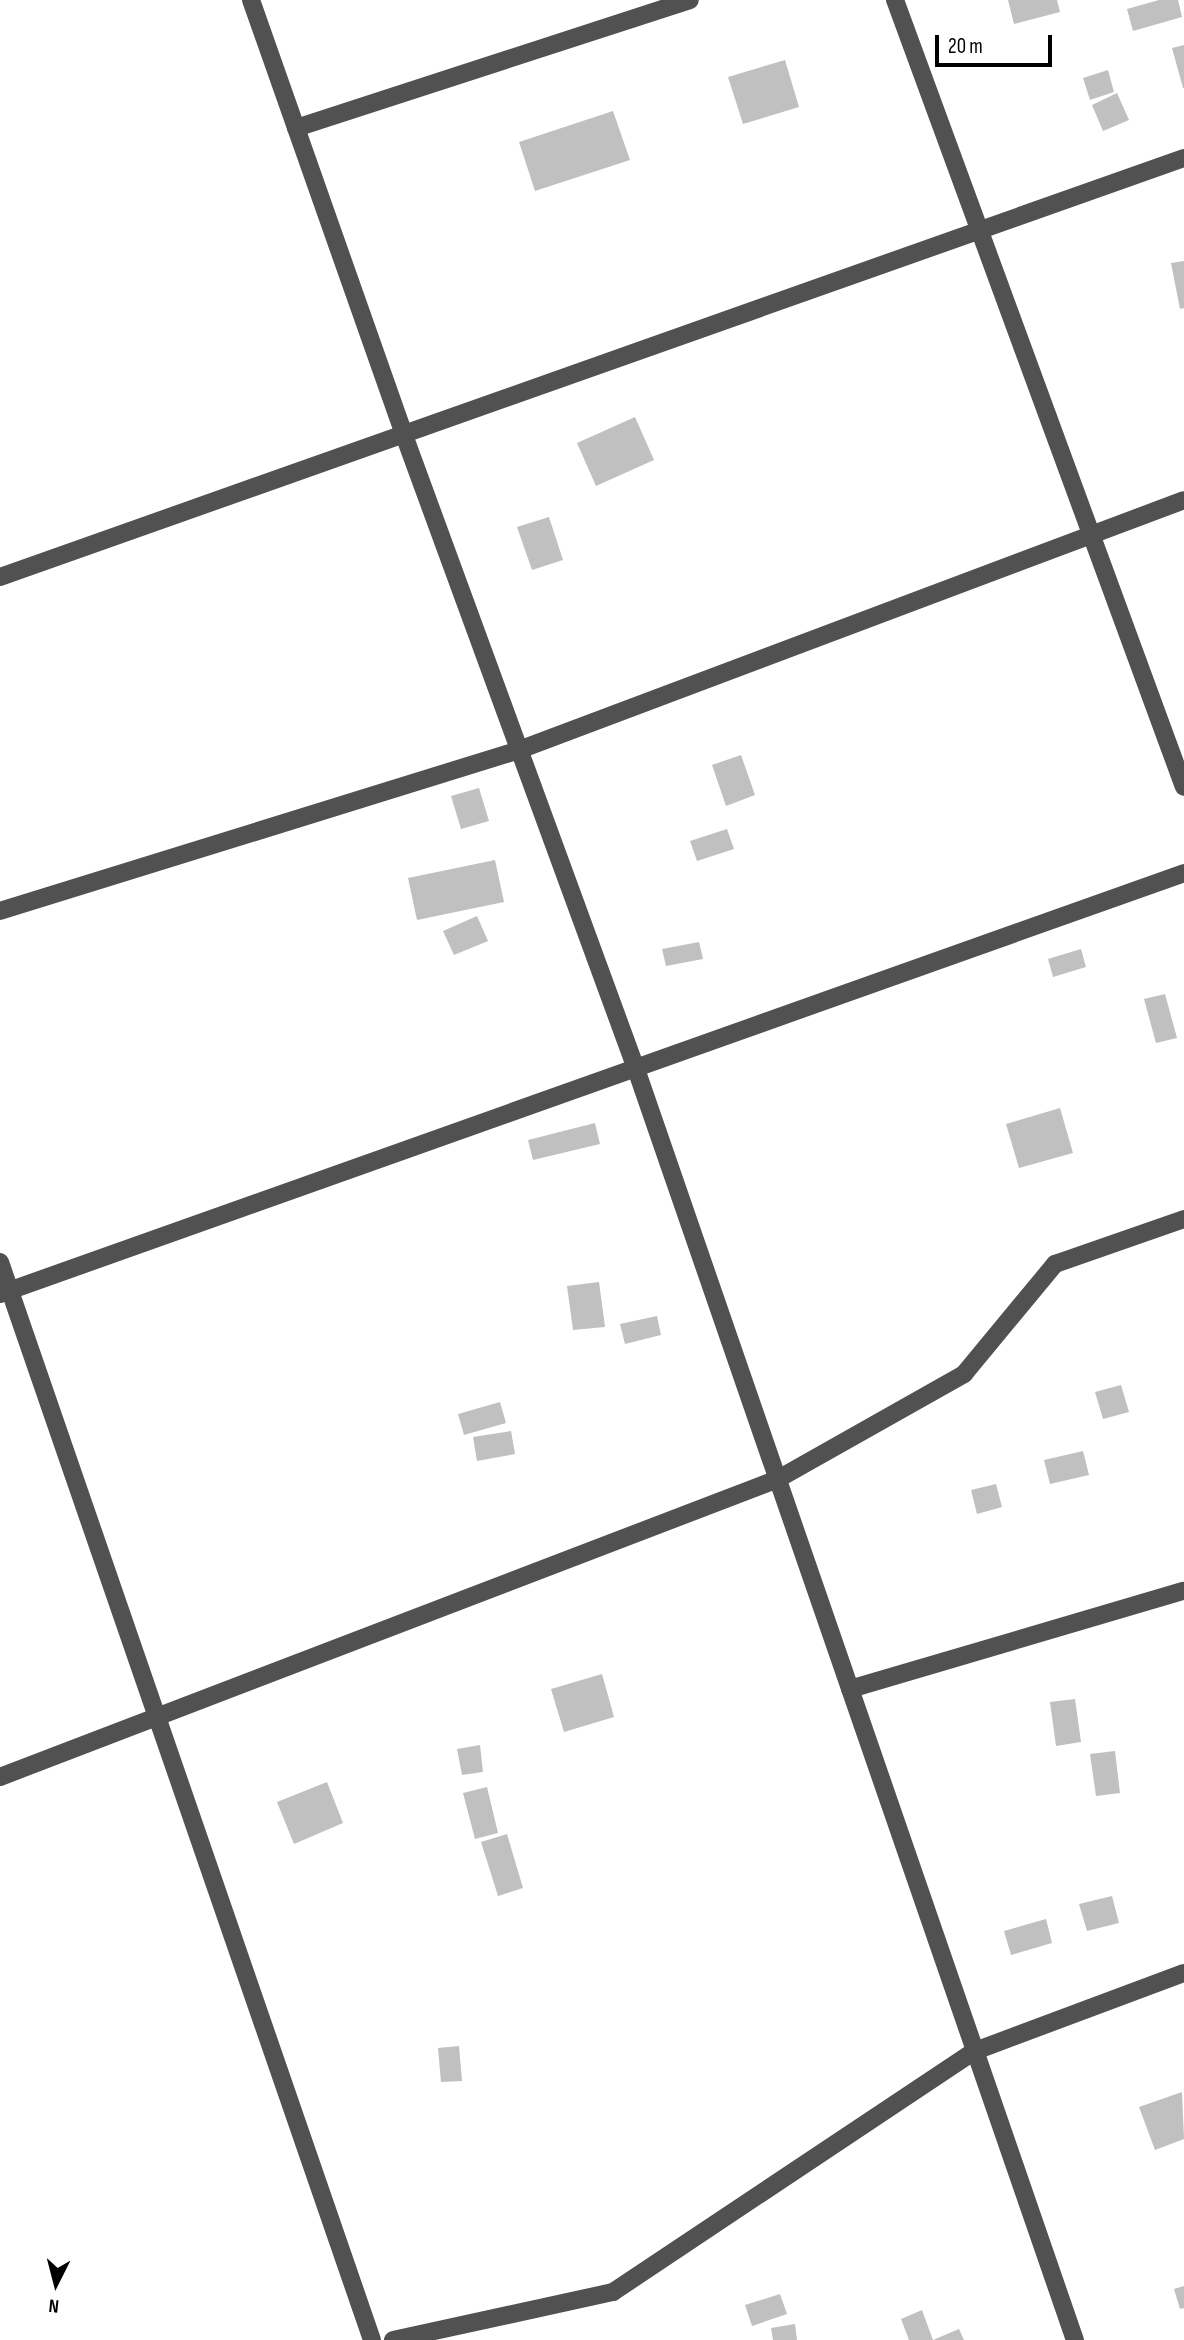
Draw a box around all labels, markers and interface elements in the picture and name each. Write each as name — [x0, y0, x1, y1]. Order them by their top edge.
scale bar — [939, 21, 1056, 65]
text: 20 m — [948, 34, 983, 59]
north arrow — [21, 2249, 91, 2319]
text: N — [48, 2293, 60, 2317]

